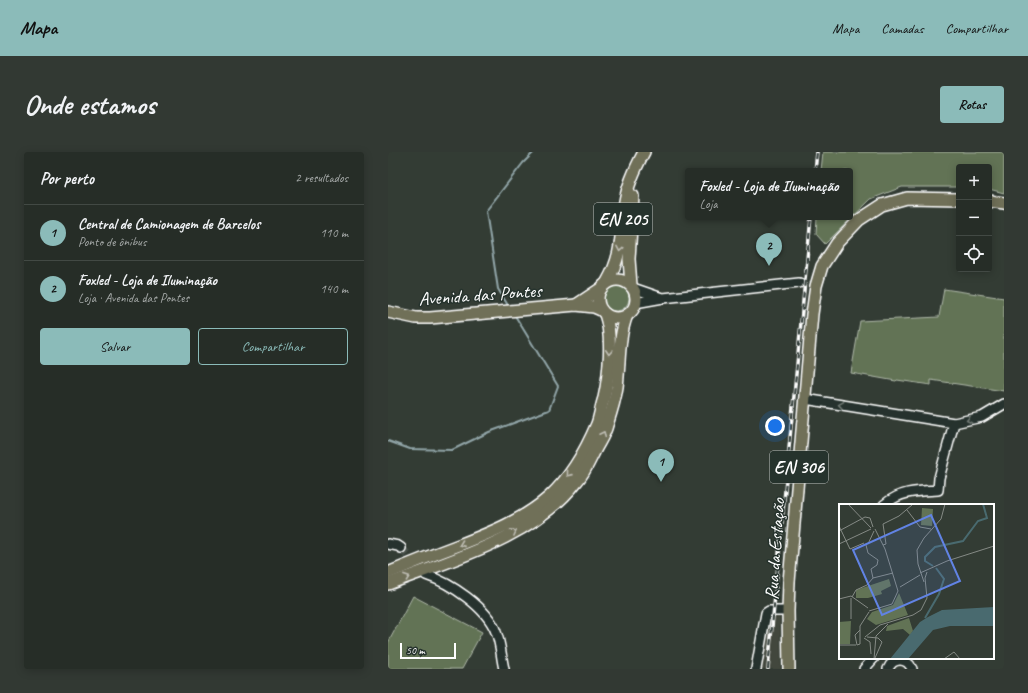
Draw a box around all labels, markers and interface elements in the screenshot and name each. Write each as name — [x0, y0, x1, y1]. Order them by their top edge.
text: Mapa — [20, 16, 57, 40]
text: Mapa — [832, 20, 859, 37]
text: Camadas — [881, 20, 924, 37]
text: Compartilhar — [946, 20, 1008, 37]
button: Rotas — [940, 86, 1004, 123]
text: Onde estamos — [24, 87, 156, 122]
map controls — [956, 164, 992, 272]
button: + — [956, 164, 992, 200]
text: Por perto — [40, 168, 94, 189]
popup — [685, 168, 853, 220]
text: 2 resultados — [295, 170, 348, 186]
text: Foxled - Loja de Iluminação — [700, 177, 838, 196]
text: Loja — [700, 196, 718, 212]
button: − — [956, 200, 992, 236]
road number: EN 205 — [594, 203, 652, 235]
text: Central de Camionagem de Barcelos — [78, 215, 260, 234]
text: 1 — [50, 225, 56, 241]
text: 110 m — [320, 225, 348, 241]
pin: 2 — [756, 233, 782, 266]
text: Ponto de ônibus — [78, 234, 146, 250]
button: locate — [956, 236, 992, 272]
one-way arrow — [616, 246, 625, 252]
text: Foxled - Loja de Iluminação — [78, 271, 217, 290]
street label: Avenida das Pontes — [418, 279, 544, 311]
text: 2 — [50, 281, 56, 297]
text: 140 m — [320, 281, 348, 297]
text: Loja · Avenida das Pontes — [78, 290, 189, 306]
button: Salvar — [40, 328, 190, 365]
button: Compartilhar — [198, 328, 348, 365]
one-way arrow — [605, 349, 614, 356]
one-way arrow — [837, 401, 844, 410]
your location — [765, 416, 785, 436]
one-way arrow — [966, 416, 972, 424]
one-way arrow — [598, 431, 606, 438]
pin: 1 — [648, 449, 674, 482]
road number: EN 306 — [770, 451, 828, 483]
one-way arrow — [567, 469, 574, 476]
street label: Rua da Estação — [759, 496, 791, 601]
inset map — [839, 504, 994, 659]
one-way arrow — [510, 530, 517, 537]
one-way arrow — [459, 539, 466, 547]
one-way arrow — [404, 573, 411, 581]
scale bar — [400, 641, 456, 660]
text: 50 m — [406, 643, 425, 657]

